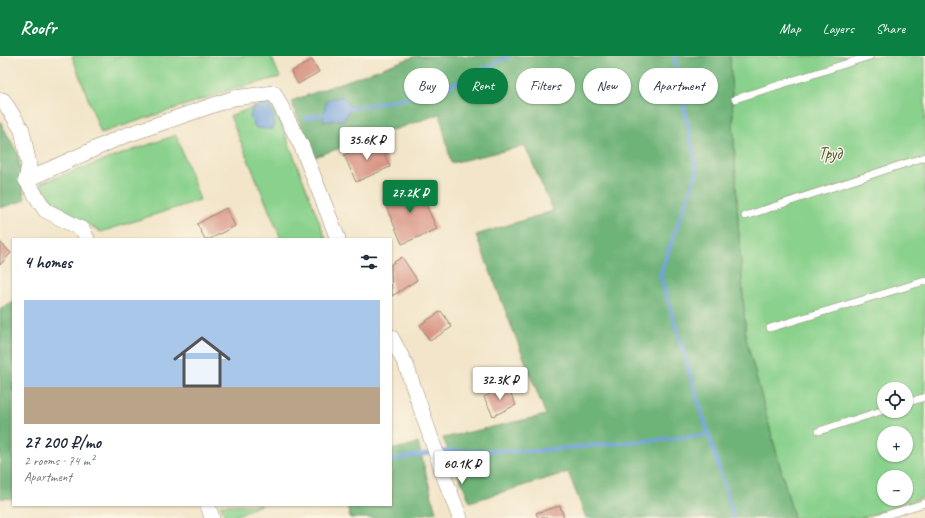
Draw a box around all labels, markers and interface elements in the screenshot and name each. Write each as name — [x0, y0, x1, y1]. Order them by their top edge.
text: Roofr — [20, 16, 56, 40]
text: Map — [779, 20, 801, 37]
text: Layers — [823, 20, 854, 37]
text: Share — [876, 20, 905, 37]
chip: Buy — [404, 68, 449, 104]
chip: Rent — [457, 68, 508, 104]
chip: Filters — [516, 68, 575, 104]
chip: New — [583, 68, 631, 104]
chip: Apartment — [639, 68, 718, 104]
pin: 35.6K ₽ — [330, 127, 404, 161]
text: 35.6K ₽ — [349, 132, 385, 148]
park label: Труд — [818, 143, 843, 164]
pin: 27.2K ₽ — [373, 180, 447, 214]
text: 27.2K ₽ — [392, 185, 428, 201]
icon: filters — [358, 251, 380, 273]
text: 4 homes — [24, 252, 72, 273]
icon: home — [166, 326, 238, 398]
pin: 32.3K ₽ — [463, 367, 537, 401]
text: 32.3K ₽ — [482, 372, 518, 388]
map controls — [877, 382, 913, 506]
button: locate — [877, 382, 913, 418]
button: + — [877, 426, 913, 462]
text: 27 200 ₽/mo — [24, 432, 101, 453]
pin: 60.1K ₽ — [425, 451, 499, 485]
text: 2 rooms · 74 m² — [24, 453, 94, 469]
text: 60.1K ₽ — [444, 456, 480, 472]
text: Apartment — [24, 469, 72, 485]
button: − — [877, 470, 913, 506]

